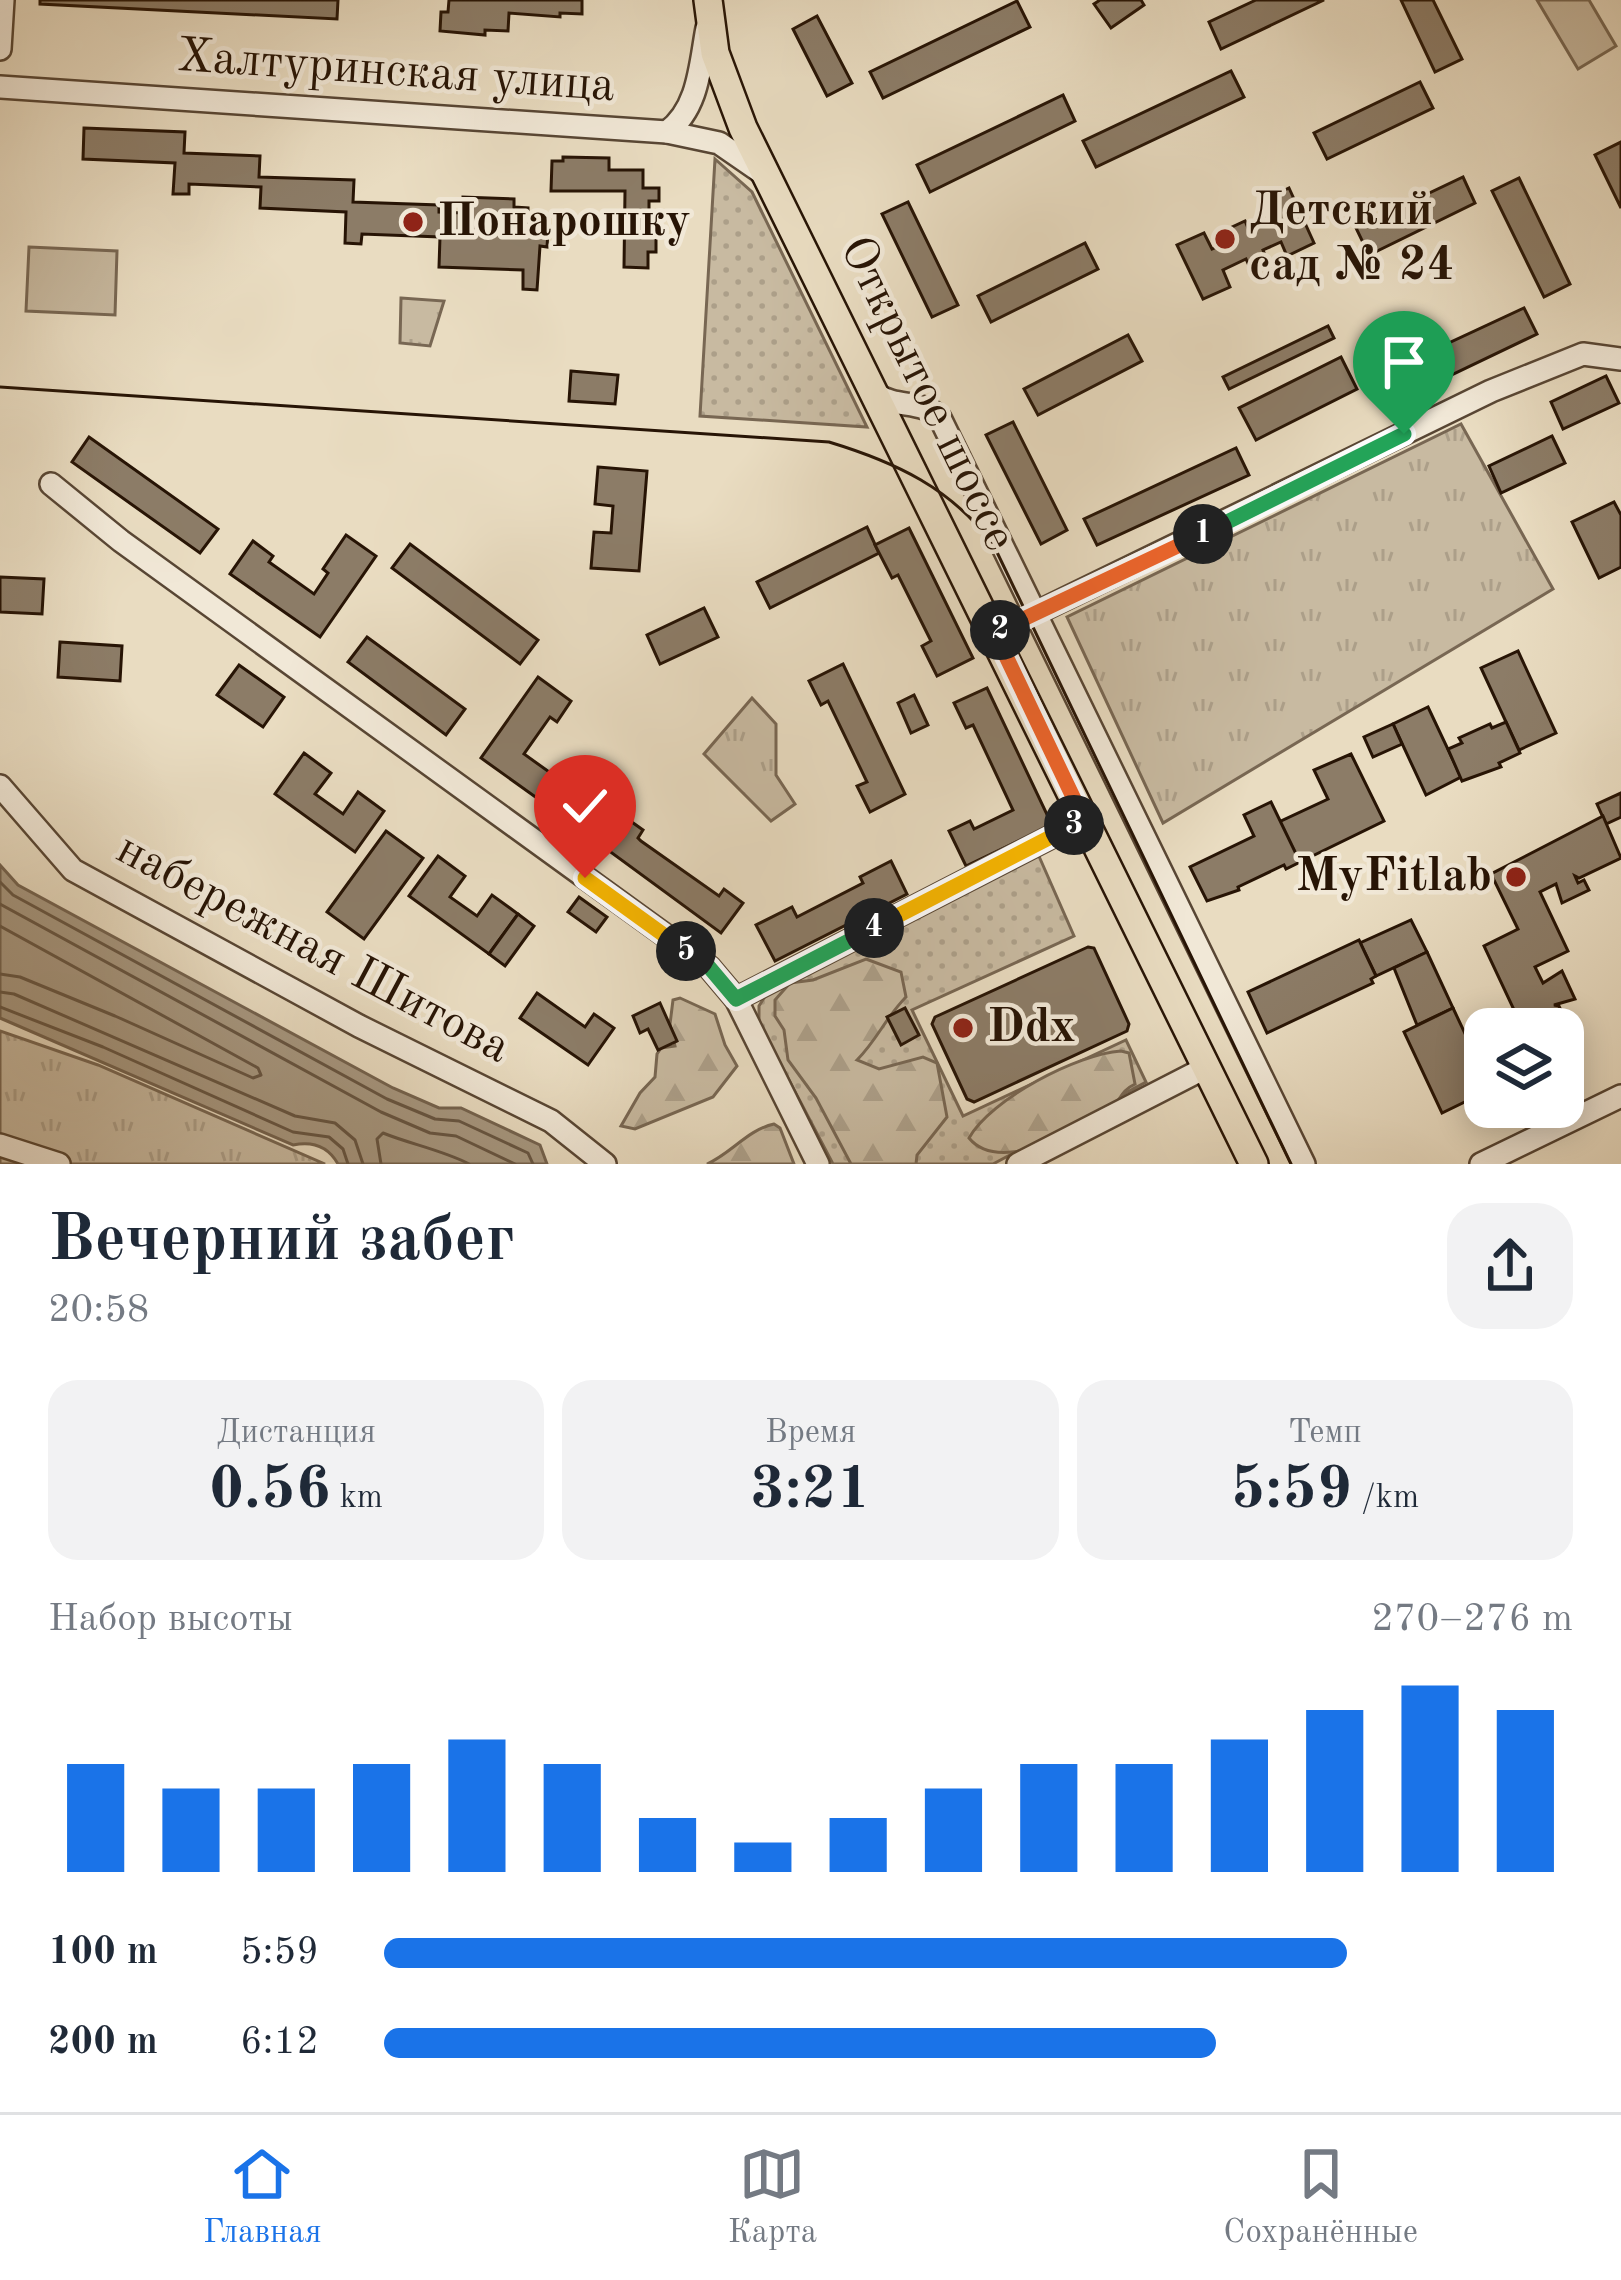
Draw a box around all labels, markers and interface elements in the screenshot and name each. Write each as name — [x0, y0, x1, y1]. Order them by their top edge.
street label: Халтуринская улица — [175, 33, 617, 111]
place label: Детский сад № 24 — [1249, 187, 1455, 290]
place label: Понарошку — [437, 198, 691, 246]
marker: Понарошку — [400, 209, 426, 235]
marker: Детский сад № 24 — [1212, 226, 1238, 252]
street label: Открытое шоссе — [830, 229, 1024, 559]
pin — [1353, 311, 1455, 434]
icon: arrive — [1371, 329, 1437, 395]
pin: 1 — [1173, 504, 1233, 564]
text: 1 — [1193, 517, 1213, 550]
pin: 2 — [970, 600, 1030, 660]
text: 2 — [990, 613, 1010, 646]
pin — [534, 755, 636, 878]
icon: check — [552, 773, 618, 839]
pin: 3 — [1044, 795, 1104, 855]
text: 3 — [1064, 808, 1084, 841]
street label: набережная Шитова — [109, 825, 517, 1073]
place label: MyFitlab — [1296, 853, 1492, 901]
marker: MyFitlab — [1503, 864, 1529, 890]
pin: 4 — [844, 898, 904, 958]
text: 4 — [864, 911, 884, 944]
pin: 5 — [656, 921, 716, 981]
text: 5 — [676, 934, 696, 967]
place label: Ddx — [987, 1004, 1076, 1052]
map controls — [1464, 1008, 1584, 1128]
button: layers — [1464, 1008, 1584, 1128]
marker: Ddx — [950, 1015, 976, 1041]
button: share — [1447, 1203, 1573, 1329]
text: Вечерний забег — [48, 1209, 515, 1275]
text: 20:58 — [48, 1291, 149, 1330]
text: Дистанция — [216, 1417, 376, 1450]
text: Время — [765, 1417, 856, 1450]
text: Темп — [1288, 1417, 1362, 1450]
text: 0.56 — [209, 1461, 330, 1521]
text: 3:21 — [750, 1461, 871, 1521]
text: 5:59 — [1231, 1461, 1352, 1521]
text: km — [330, 1482, 383, 1515]
text: /km — [1352, 1482, 1419, 1515]
text: Набор высоты — [48, 1600, 293, 1639]
text: 270–276 m — [1371, 1600, 1573, 1639]
text: 100 m — [48, 1933, 158, 1972]
text: 5:59 — [240, 1933, 319, 1972]
text: 200 m — [48, 2023, 158, 2062]
text: 6:12 — [240, 2023, 319, 2062]
tab: Главная — [203, 2141, 322, 2254]
tab: Карта — [728, 2141, 817, 2254]
tab: Сохранённые — [1223, 2141, 1418, 2254]

